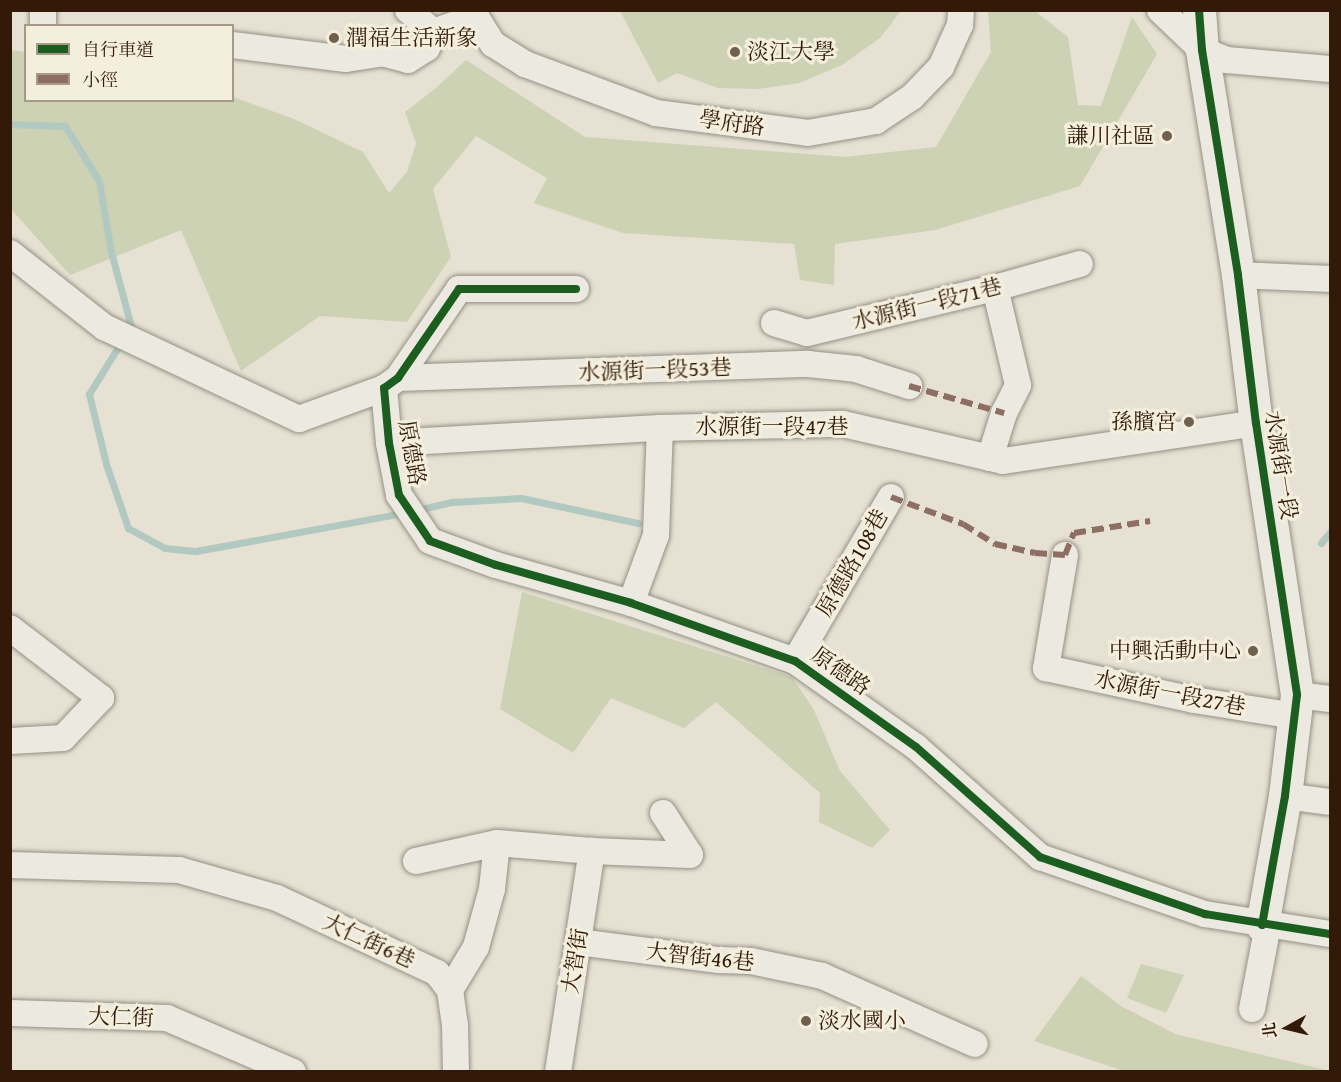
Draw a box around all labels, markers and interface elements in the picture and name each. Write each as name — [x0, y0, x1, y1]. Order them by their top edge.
legend — [24, 24, 234, 102]
place label: 潤福生活新象 — [346, 25, 478, 51]
marker: 潤福生活新象 — [327, 31, 341, 45]
text: 自行車道 — [82, 36, 154, 63]
place label: 淡江大學 — [747, 39, 835, 65]
marker: 淡江大學 — [728, 45, 742, 59]
text: 小徑 — [82, 66, 118, 93]
street label: 學府路 — [697, 105, 767, 141]
place label: 謙川社區 — [1067, 123, 1155, 149]
marker: 謙川社區 — [1160, 129, 1174, 143]
street label: 水源街一段71巷 — [849, 273, 1005, 335]
street label: 水源街一段53巷 — [578, 354, 732, 386]
place label: 孫臏宮 — [1111, 409, 1177, 435]
street label: 水源街一段 — [1259, 409, 1303, 521]
street label: 水源街一段47巷 — [695, 414, 849, 440]
marker: 孫臏宮 — [1182, 415, 1196, 429]
street label: 原德路 — [393, 418, 431, 488]
street label: 原德路108巷 — [811, 505, 893, 621]
place label: 中興活動中心 — [1109, 638, 1241, 664]
street label: 原德路 — [806, 641, 876, 701]
marker: 中興活動中心 — [1246, 644, 1260, 658]
street label: 水源街一段27巷 — [1092, 665, 1248, 721]
street label: 大仁街6巷 — [319, 908, 419, 974]
street label: 大智街 — [557, 926, 593, 996]
street label: 大智街46巷 — [644, 938, 756, 976]
north arrow — [1257, 998, 1317, 1058]
street label: 大仁街 — [88, 1003, 154, 1031]
place label: 淡水國小 — [818, 1008, 906, 1034]
marker: 淡水國小 — [799, 1014, 813, 1028]
text: 北 — [1256, 1021, 1282, 1040]

